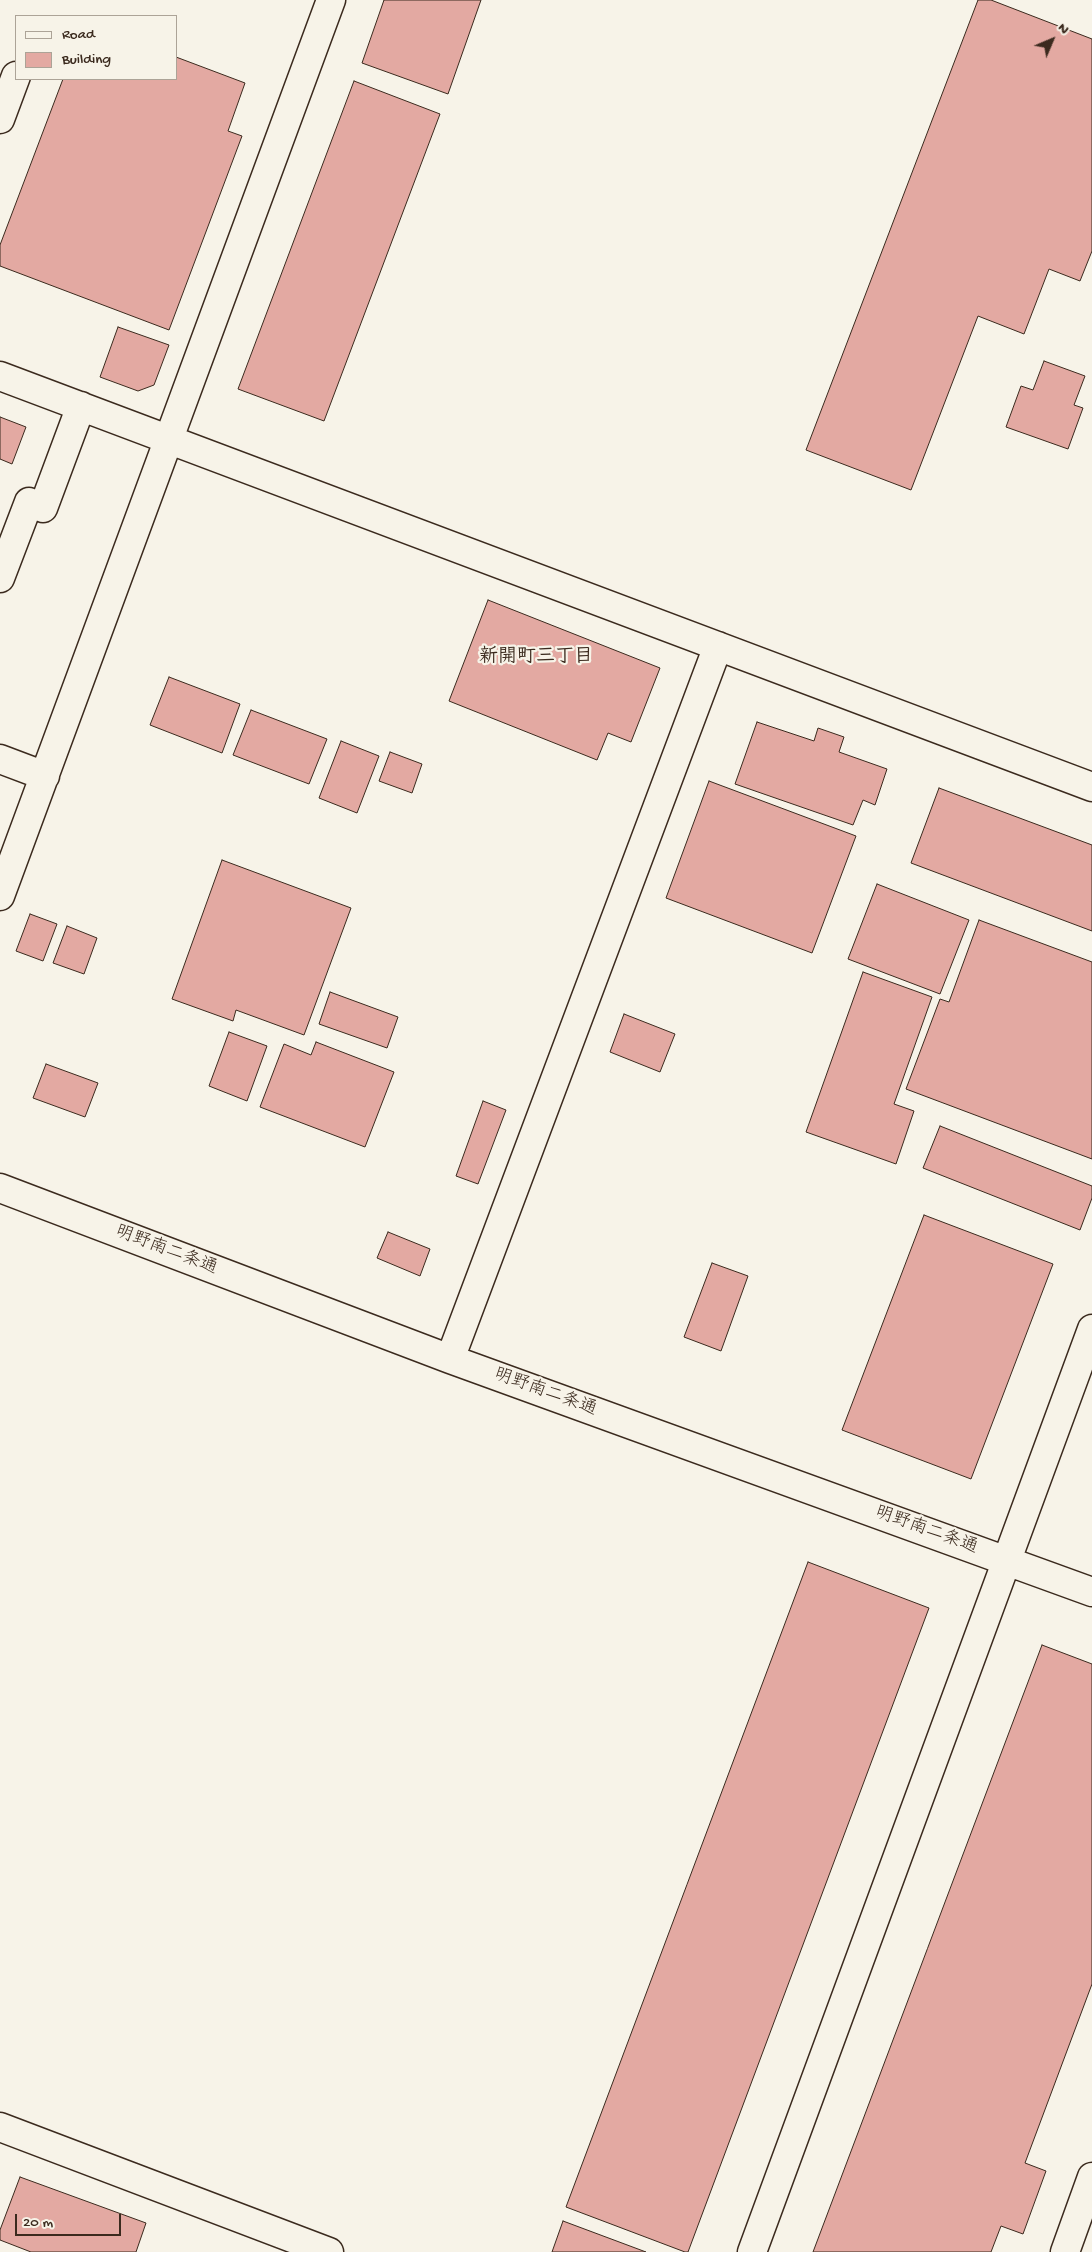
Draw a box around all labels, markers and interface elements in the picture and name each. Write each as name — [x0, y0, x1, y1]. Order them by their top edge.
legend — [15, 15, 178, 80]
north arrow — [1027, 15, 1077, 65]
text: N — [1054, 20, 1072, 38]
text: Road — [62, 26, 95, 44]
text: Building — [62, 51, 111, 69]
district label: 新開町三丁目 — [479, 647, 593, 669]
street label: 明野南二条通 — [112, 1222, 220, 1280]
street label: 明野南二条通 — [491, 1364, 599, 1422]
street label: 明野南二条通 — [872, 1502, 980, 1560]
scale bar — [18, 2204, 124, 2236]
text: 20 m — [23, 2214, 53, 2232]

